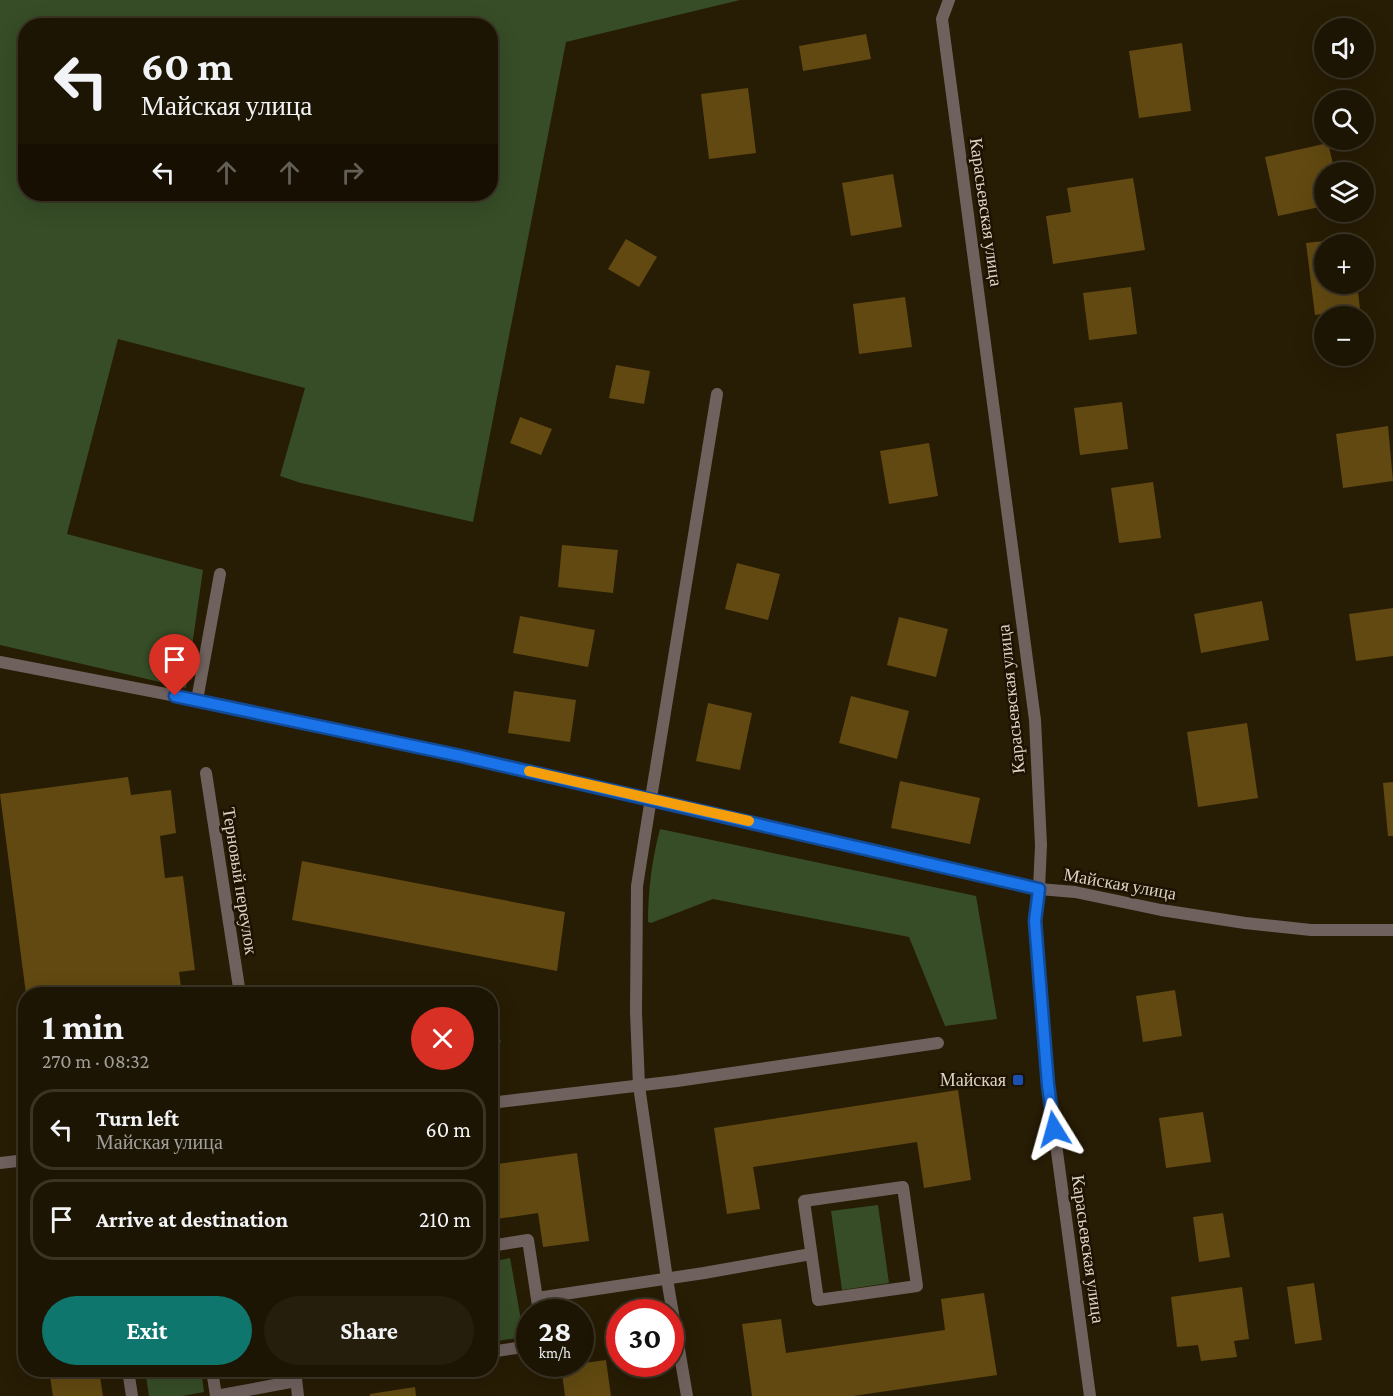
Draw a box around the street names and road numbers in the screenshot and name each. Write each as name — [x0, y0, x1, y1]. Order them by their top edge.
street label: Карасьевская улица — [966, 136, 1006, 288]
street label: Карасьевская улица — [993, 623, 1029, 775]
street label: Терновый переулок — [218, 806, 262, 956]
street label: Майская улица — [1062, 864, 1178, 904]
street label: Карасьевская улица — [1068, 1173, 1108, 1325]

